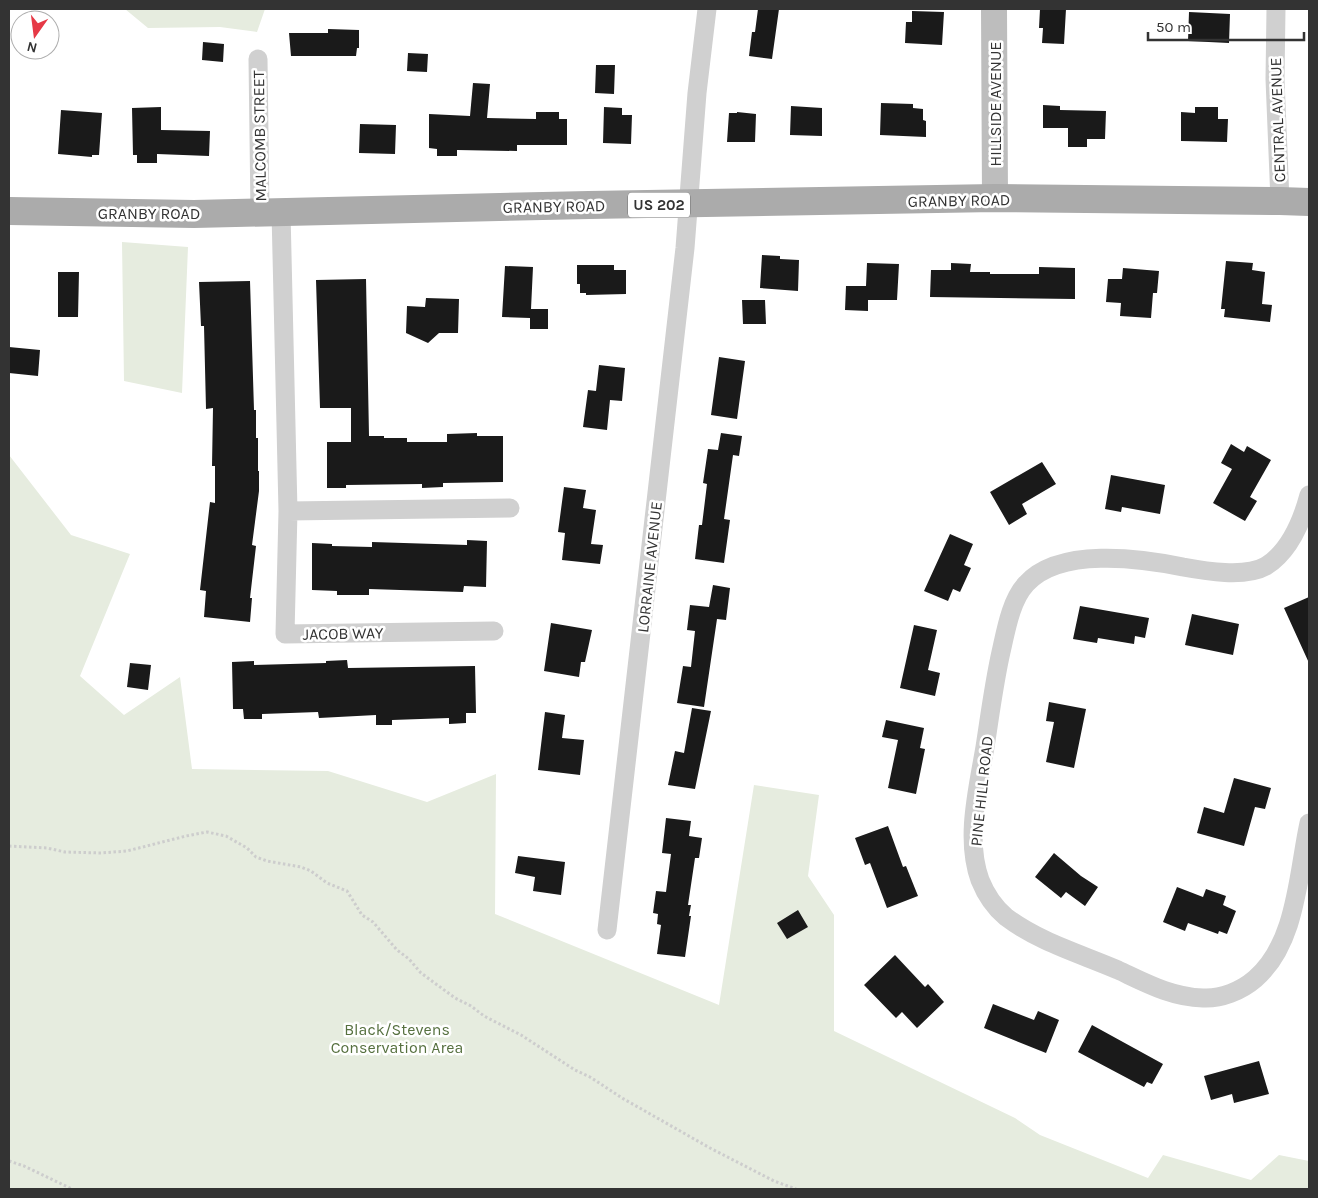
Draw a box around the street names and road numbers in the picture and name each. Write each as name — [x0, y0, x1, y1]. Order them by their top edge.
street label: HILLSIDE AVENUE — [986, 42, 1005, 166]
street label: CENTRAL AVENUE — [1266, 57, 1289, 183]
street label: MALCOMB STREET — [249, 70, 270, 202]
street label: GRANBY ROAD — [908, 190, 1010, 211]
road number: US 202 — [628, 192, 690, 218]
street label: GRANBY ROAD — [503, 196, 605, 217]
street label: GRANBY ROAD — [98, 204, 200, 223]
street label: LORRAINE AVENUE — [633, 500, 666, 634]
street label: JACOB WAY — [302, 623, 384, 644]
street label: PINE HILL ROAD — [966, 735, 997, 847]

